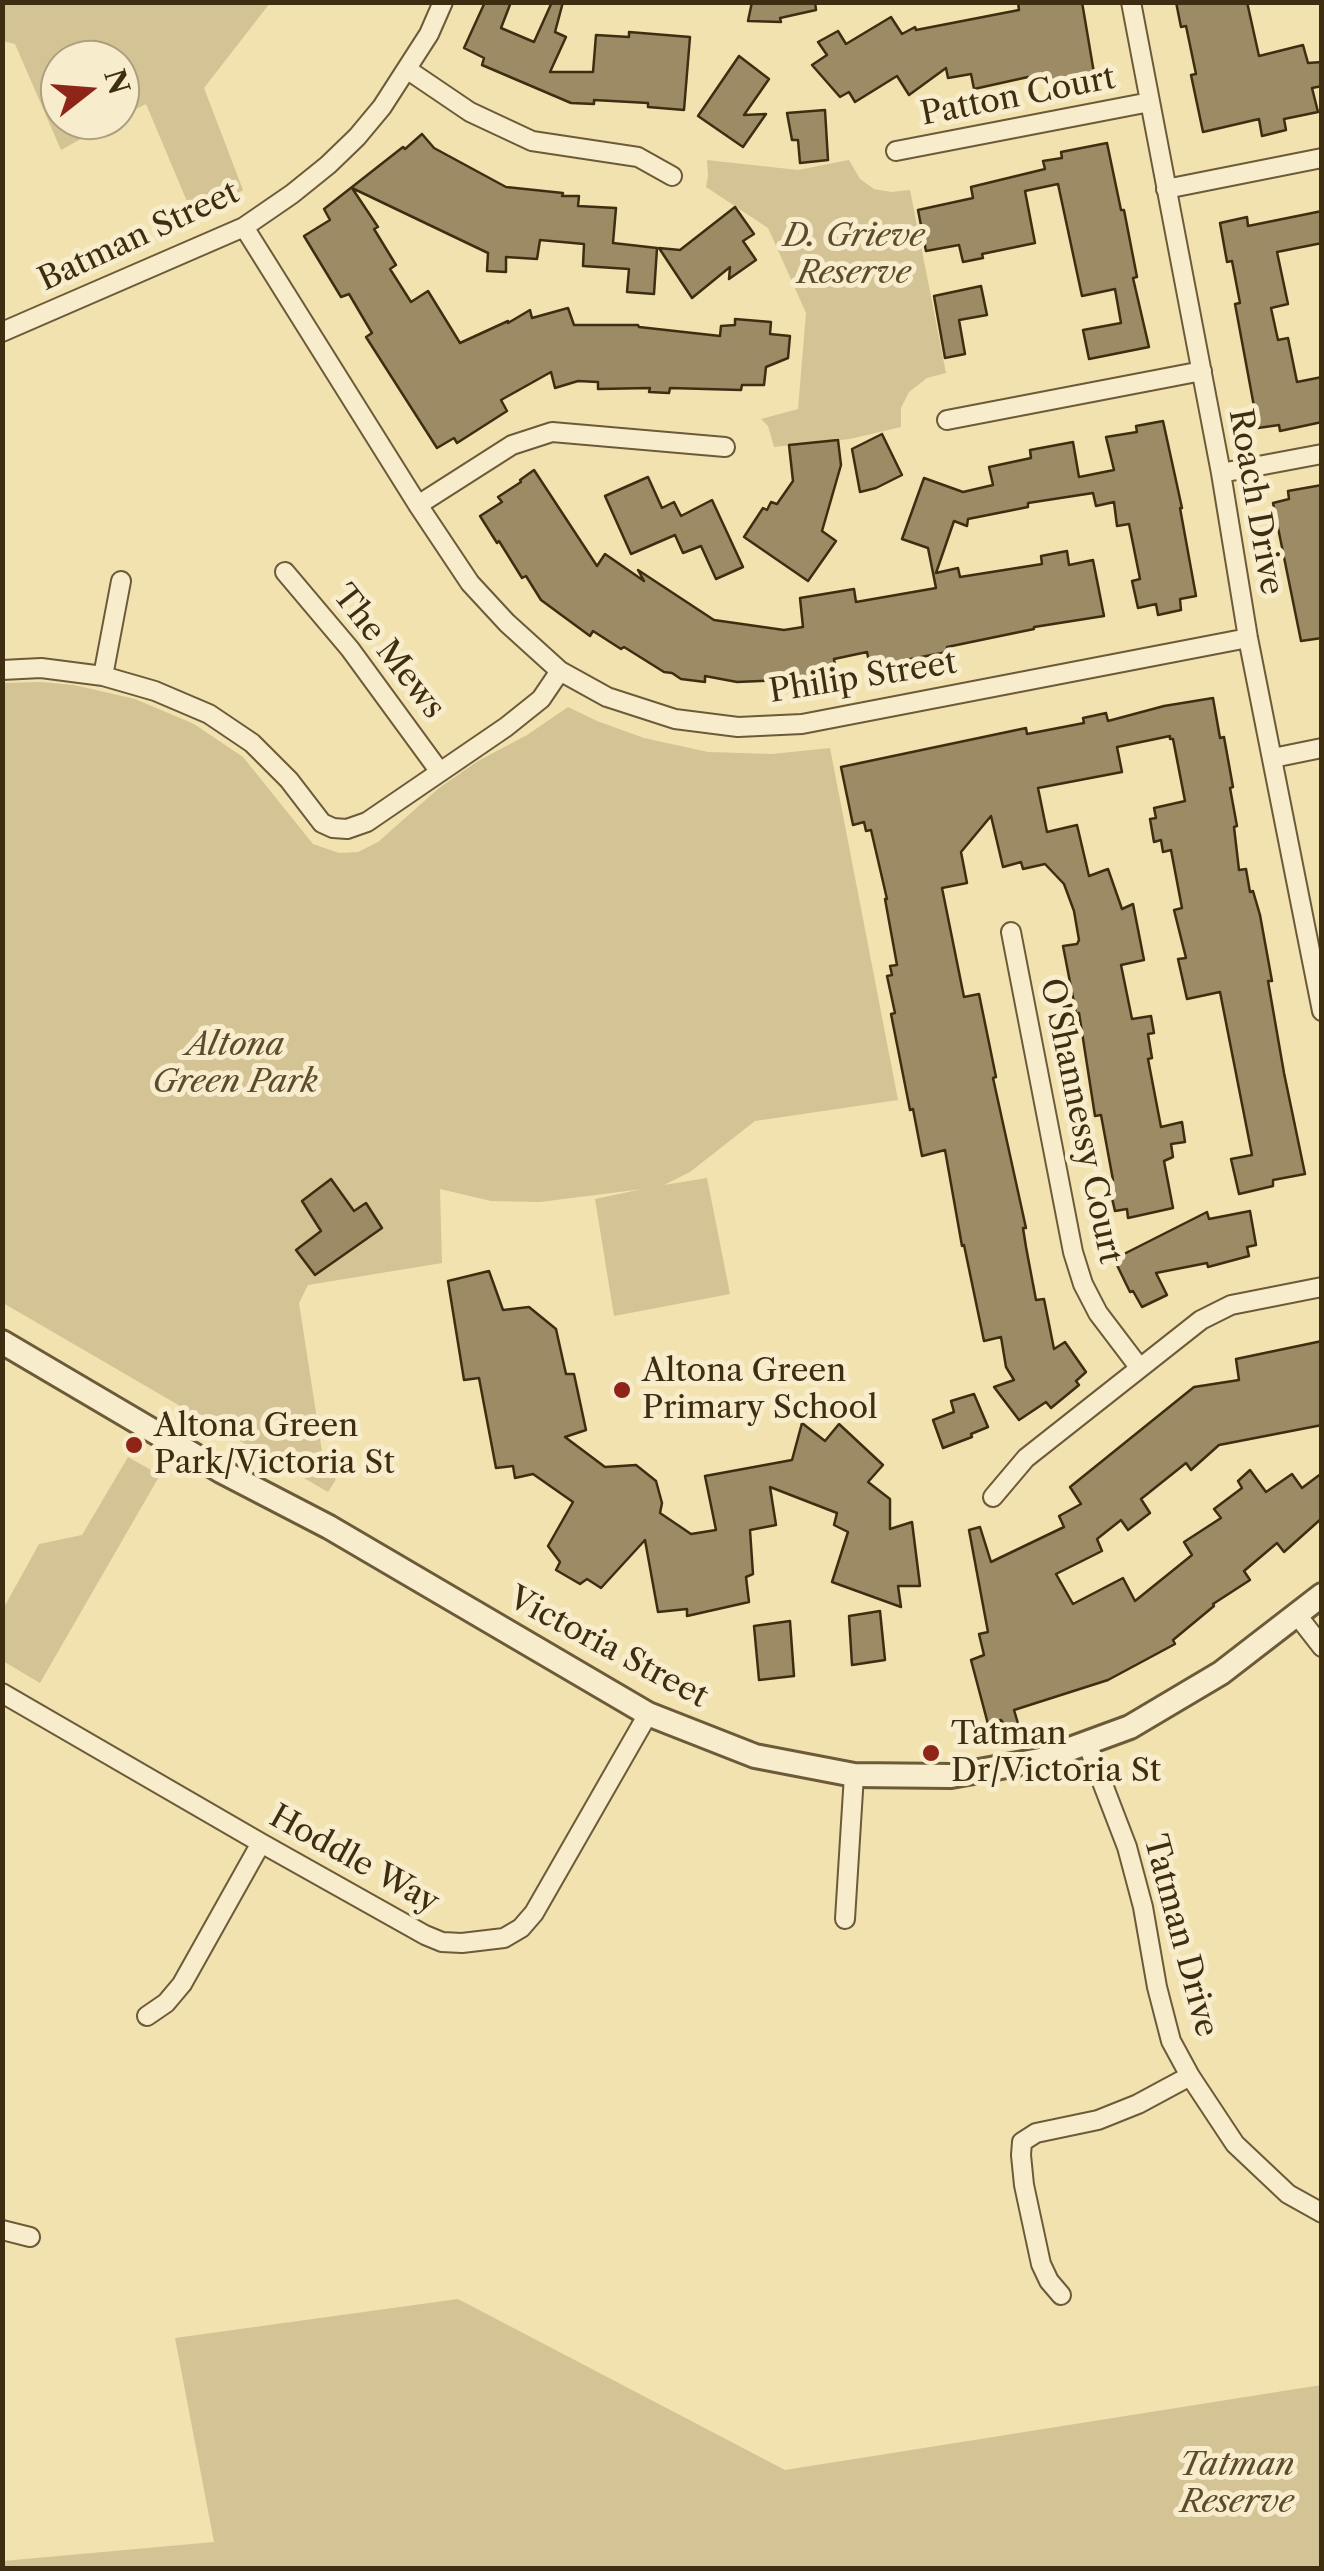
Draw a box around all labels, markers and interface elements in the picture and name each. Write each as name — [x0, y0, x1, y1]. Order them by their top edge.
north arrow — [40, 40, 140, 140]
street label: Patton Court — [918, 59, 1118, 135]
text: N — [97, 65, 137, 98]
street label: Batman Street — [33, 174, 245, 300]
park label: D. Grieve Reserve — [783, 218, 925, 293]
street label: Roach Drive — [1220, 406, 1290, 598]
street label: The Mews — [324, 577, 452, 727]
street label: Philip Street — [767, 644, 959, 712]
street label: O'Shannessy Court — [1031, 975, 1129, 1267]
park label: Altona Green Park — [152, 1027, 318, 1102]
place label: Altona Green Primary School — [642, 1353, 878, 1428]
marker: Altona Green Primary School — [611, 1379, 633, 1401]
place label: Altona Green Park/Victoria St — [154, 1408, 395, 1483]
marker: Altona Green Park/Victoria St — [123, 1434, 145, 1456]
street label: Victoria Street — [502, 1579, 714, 1717]
place label: Tatman Dr/Victoria St — [951, 1716, 1161, 1791]
marker: Tatman Dr/Victoria St — [920, 1742, 942, 1764]
street label: Hoddle Way — [263, 1798, 445, 1922]
street label: Tatman Drive — [1135, 1831, 1225, 2041]
park label: Tatman Reserve — [1180, 2447, 1294, 2522]

